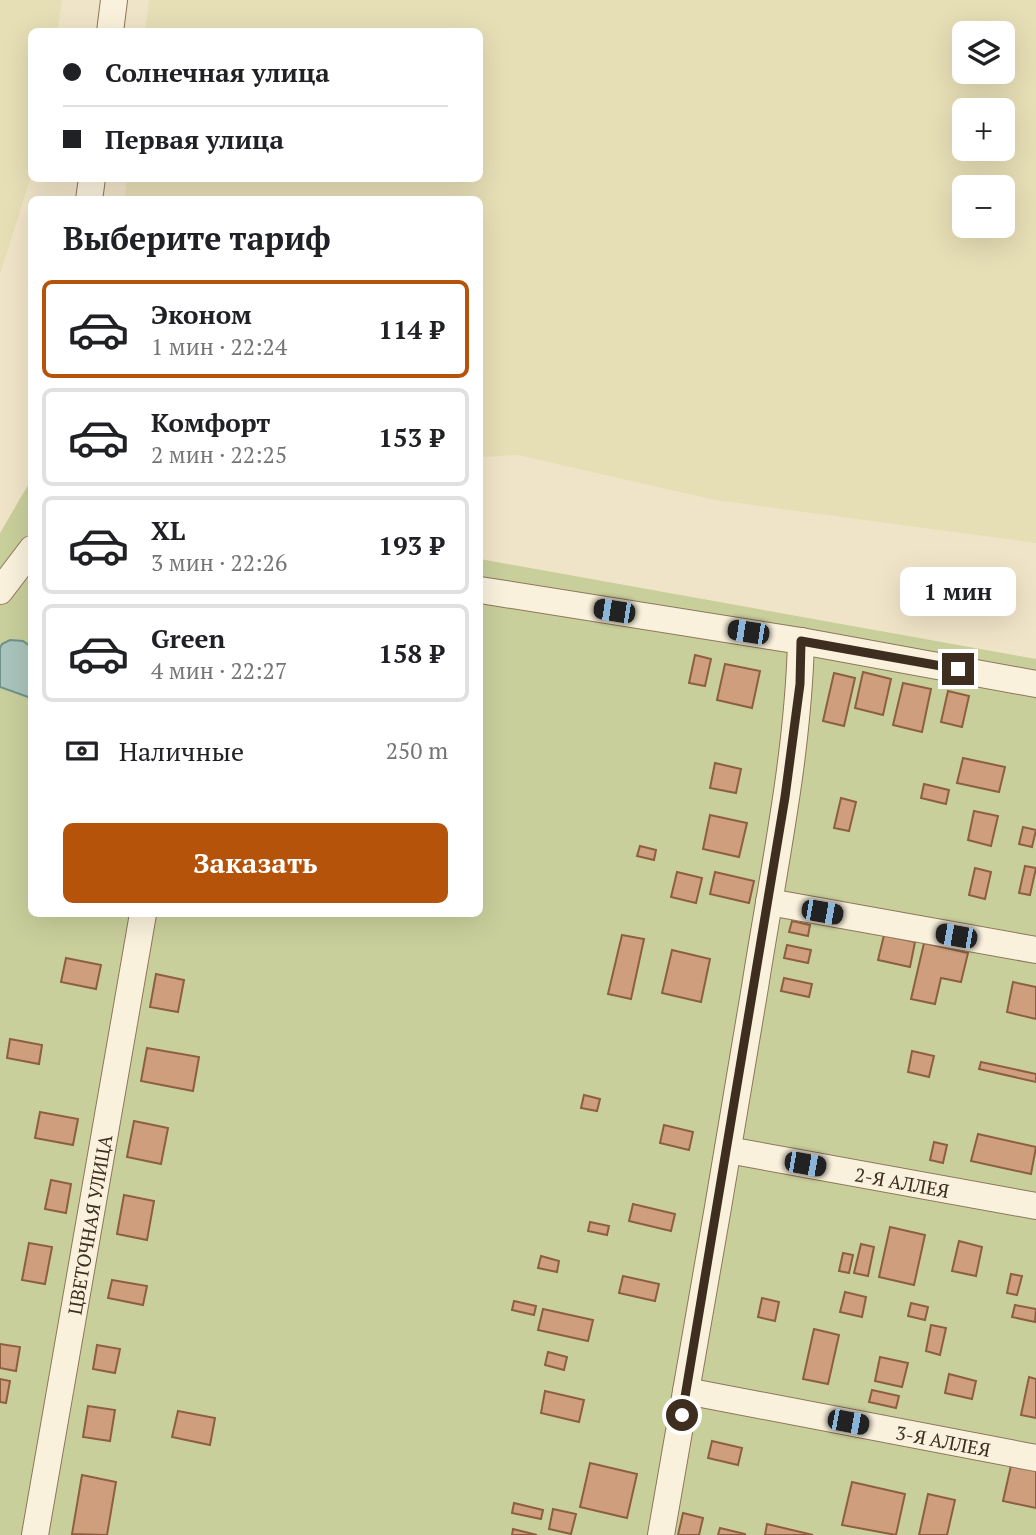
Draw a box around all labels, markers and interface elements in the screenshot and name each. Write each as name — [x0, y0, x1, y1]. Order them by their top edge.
map controls — [952, 21, 1015, 238]
button: layers — [952, 21, 1015, 84]
text: Солнечная улица — [105, 55, 330, 89]
button: + — [952, 98, 1015, 161]
text: Первая улица — [105, 122, 284, 156]
button: − — [952, 175, 1015, 238]
text: Выберите тариф — [63, 217, 331, 259]
text: Эконом — [151, 297, 252, 331]
icon: car — [67, 298, 130, 361]
text: 114 ₽ — [378, 312, 444, 346]
text: 1 мин · 22:24 — [151, 331, 287, 362]
text: Комфорт — [151, 405, 270, 439]
icon: car — [67, 406, 130, 469]
text: 153 ₽ — [378, 420, 444, 454]
text: 2 мин · 22:25 — [151, 439, 287, 470]
text: XL — [151, 513, 185, 547]
icon: car — [67, 514, 130, 577]
text: 193 ₽ — [378, 528, 444, 562]
text: 3 мин · 22:26 — [151, 547, 287, 578]
callout: 1 мин — [900, 568, 1016, 616]
text: 1 мин — [924, 576, 992, 607]
car — [592, 597, 637, 625]
car — [726, 618, 771, 646]
text: Green — [151, 621, 225, 655]
icon: car — [67, 622, 130, 685]
text: 158 ₽ — [378, 636, 444, 670]
route end — [942, 653, 974, 685]
text: 4 мин · 22:27 — [151, 655, 287, 686]
icon: cash — [63, 732, 101, 770]
text: Наличные — [119, 734, 244, 768]
text: 250 m — [386, 735, 448, 766]
button: Заказать — [63, 823, 448, 903]
car — [800, 898, 845, 926]
car — [934, 922, 979, 950]
street label: ЦВЕТОЧНАЯ УЛИЦА — [61, 1133, 117, 1317]
car — [783, 1150, 828, 1178]
street label: 2-Я АЛЛЕЯ — [853, 1161, 951, 1203]
route start — [666, 1399, 698, 1431]
car — [826, 1408, 871, 1436]
street label: 3-Я АЛЛЕЯ — [894, 1419, 993, 1462]

